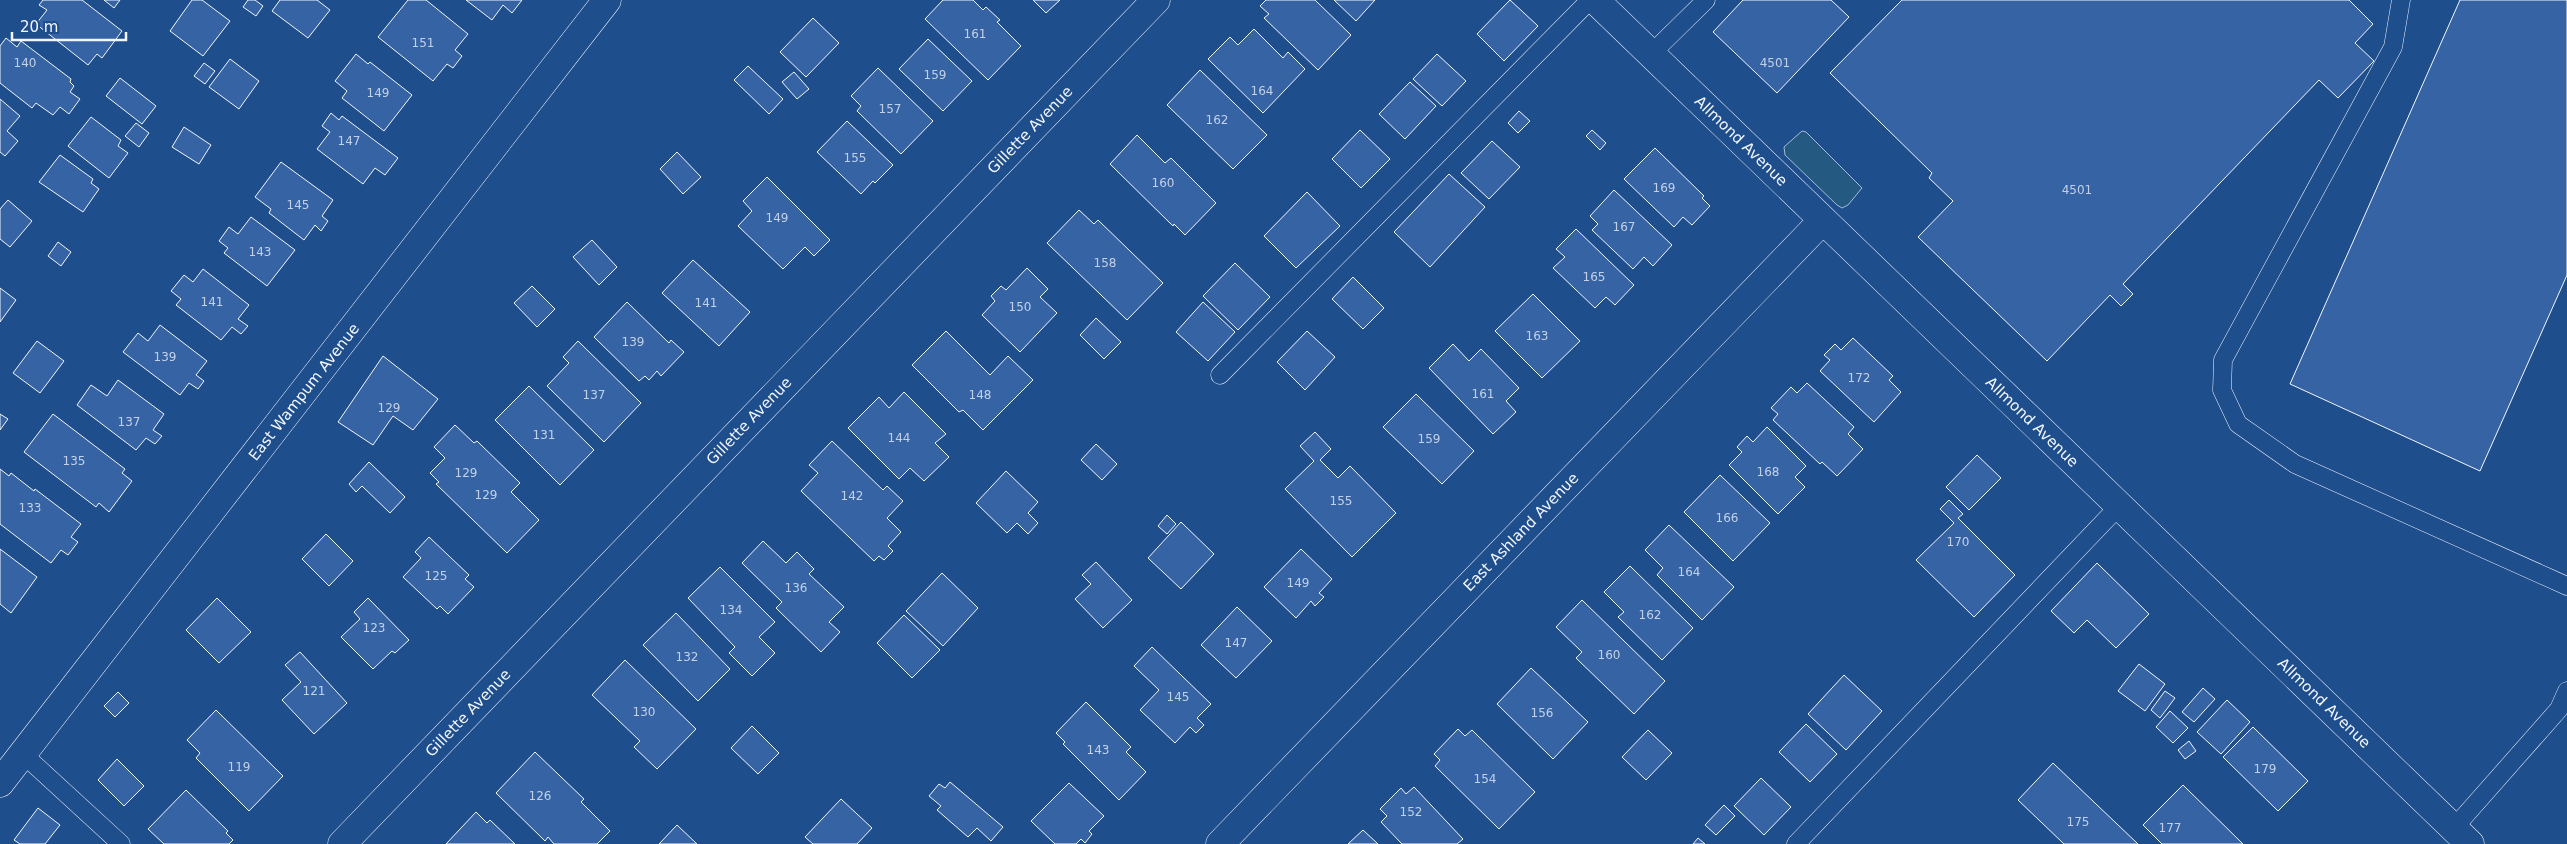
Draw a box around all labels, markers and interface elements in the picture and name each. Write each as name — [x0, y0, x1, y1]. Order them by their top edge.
scale bar — [12, 10, 126, 42]
text: 20 m — [20, 18, 58, 36]
house number: 161 — [964, 27, 986, 41]
house number: 151 — [412, 36, 434, 50]
house number: 140 — [14, 56, 36, 70]
house number: 4501 — [1760, 56, 1790, 70]
house number: 159 — [924, 68, 946, 82]
street label: Gillette Avenue — [984, 82, 1076, 178]
house number: 164 — [1251, 84, 1273, 98]
house number: 149 — [367, 86, 389, 100]
street label: Allmond Avenue — [1691, 92, 1791, 190]
house number: 157 — [879, 102, 901, 116]
house number: 162 — [1206, 113, 1228, 127]
house number: 147 — [338, 134, 360, 148]
house number: 155 — [844, 151, 866, 165]
house number: 160 — [1152, 176, 1174, 190]
house number: 169 — [1653, 181, 1675, 195]
house number: 4501 — [2062, 183, 2092, 197]
house number: 145 — [287, 198, 309, 212]
house number: 149 — [766, 211, 788, 225]
house number: 167 — [1613, 220, 1635, 234]
house number: 143 — [249, 245, 271, 259]
house number: 158 — [1094, 256, 1116, 270]
house number: 165 — [1583, 270, 1605, 284]
house number: 141 — [201, 295, 223, 309]
house number: 141 — [695, 296, 717, 310]
house number: 150 — [1009, 300, 1031, 314]
street label: East Wampum Avenue — [245, 320, 363, 464]
house number: 163 — [1526, 329, 1548, 343]
house number: 139 — [622, 335, 644, 349]
house number: 139 — [154, 350, 176, 364]
house number: 172 — [1848, 371, 1870, 385]
street label: Gillette Avenue — [703, 373, 795, 469]
street label: Allmond Avenue — [1982, 373, 2082, 471]
house number: 161 — [1472, 387, 1494, 401]
house number: 137 — [583, 388, 605, 402]
house number: 148 — [969, 388, 991, 402]
house number: 129 — [378, 401, 400, 415]
house number: 137 — [118, 415, 140, 429]
house number: 131 — [533, 428, 555, 442]
house number: 144 — [888, 431, 910, 445]
house number: 159 — [1418, 432, 1440, 446]
house number: 135 — [63, 454, 85, 468]
house number: 168 — [1757, 465, 1779, 479]
house number: 129 — [455, 466, 477, 480]
street label: East Ashland Avenue — [1460, 469, 1582, 595]
house number: 129 — [475, 488, 497, 502]
house number: 142 — [841, 489, 863, 503]
house number: 155 — [1330, 494, 1352, 508]
house number: 133 — [19, 501, 41, 515]
house number: 166 — [1716, 511, 1738, 525]
house number: 170 — [1947, 535, 1969, 549]
house number: 164 — [1678, 565, 1700, 579]
house number: 125 — [425, 569, 447, 583]
house number: 149 — [1287, 576, 1309, 590]
house number: 136 — [785, 581, 807, 595]
house number: 134 — [720, 603, 742, 617]
house number: 162 — [1639, 608, 1661, 622]
house number: 123 — [363, 621, 385, 635]
house number: 147 — [1225, 636, 1247, 650]
house number: 160 — [1598, 648, 1620, 662]
house number: 132 — [676, 650, 698, 664]
street label: Allmond Avenue — [2274, 654, 2374, 752]
street label: Gillette Avenue — [422, 665, 514, 761]
house number: 121 — [303, 684, 325, 698]
house number: 145 — [1167, 690, 1189, 704]
house number: 130 — [633, 705, 655, 719]
house number: 156 — [1531, 706, 1553, 720]
house number: 143 — [1087, 743, 1109, 757]
house number: 119 — [228, 760, 250, 774]
house number: 179 — [2254, 762, 2276, 776]
house number: 154 — [1474, 772, 1496, 786]
house number: 126 — [529, 789, 551, 803]
house number: 152 — [1400, 805, 1422, 819]
house number: 175 — [2067, 815, 2089, 829]
house number: 177 — [2159, 821, 2181, 835]

